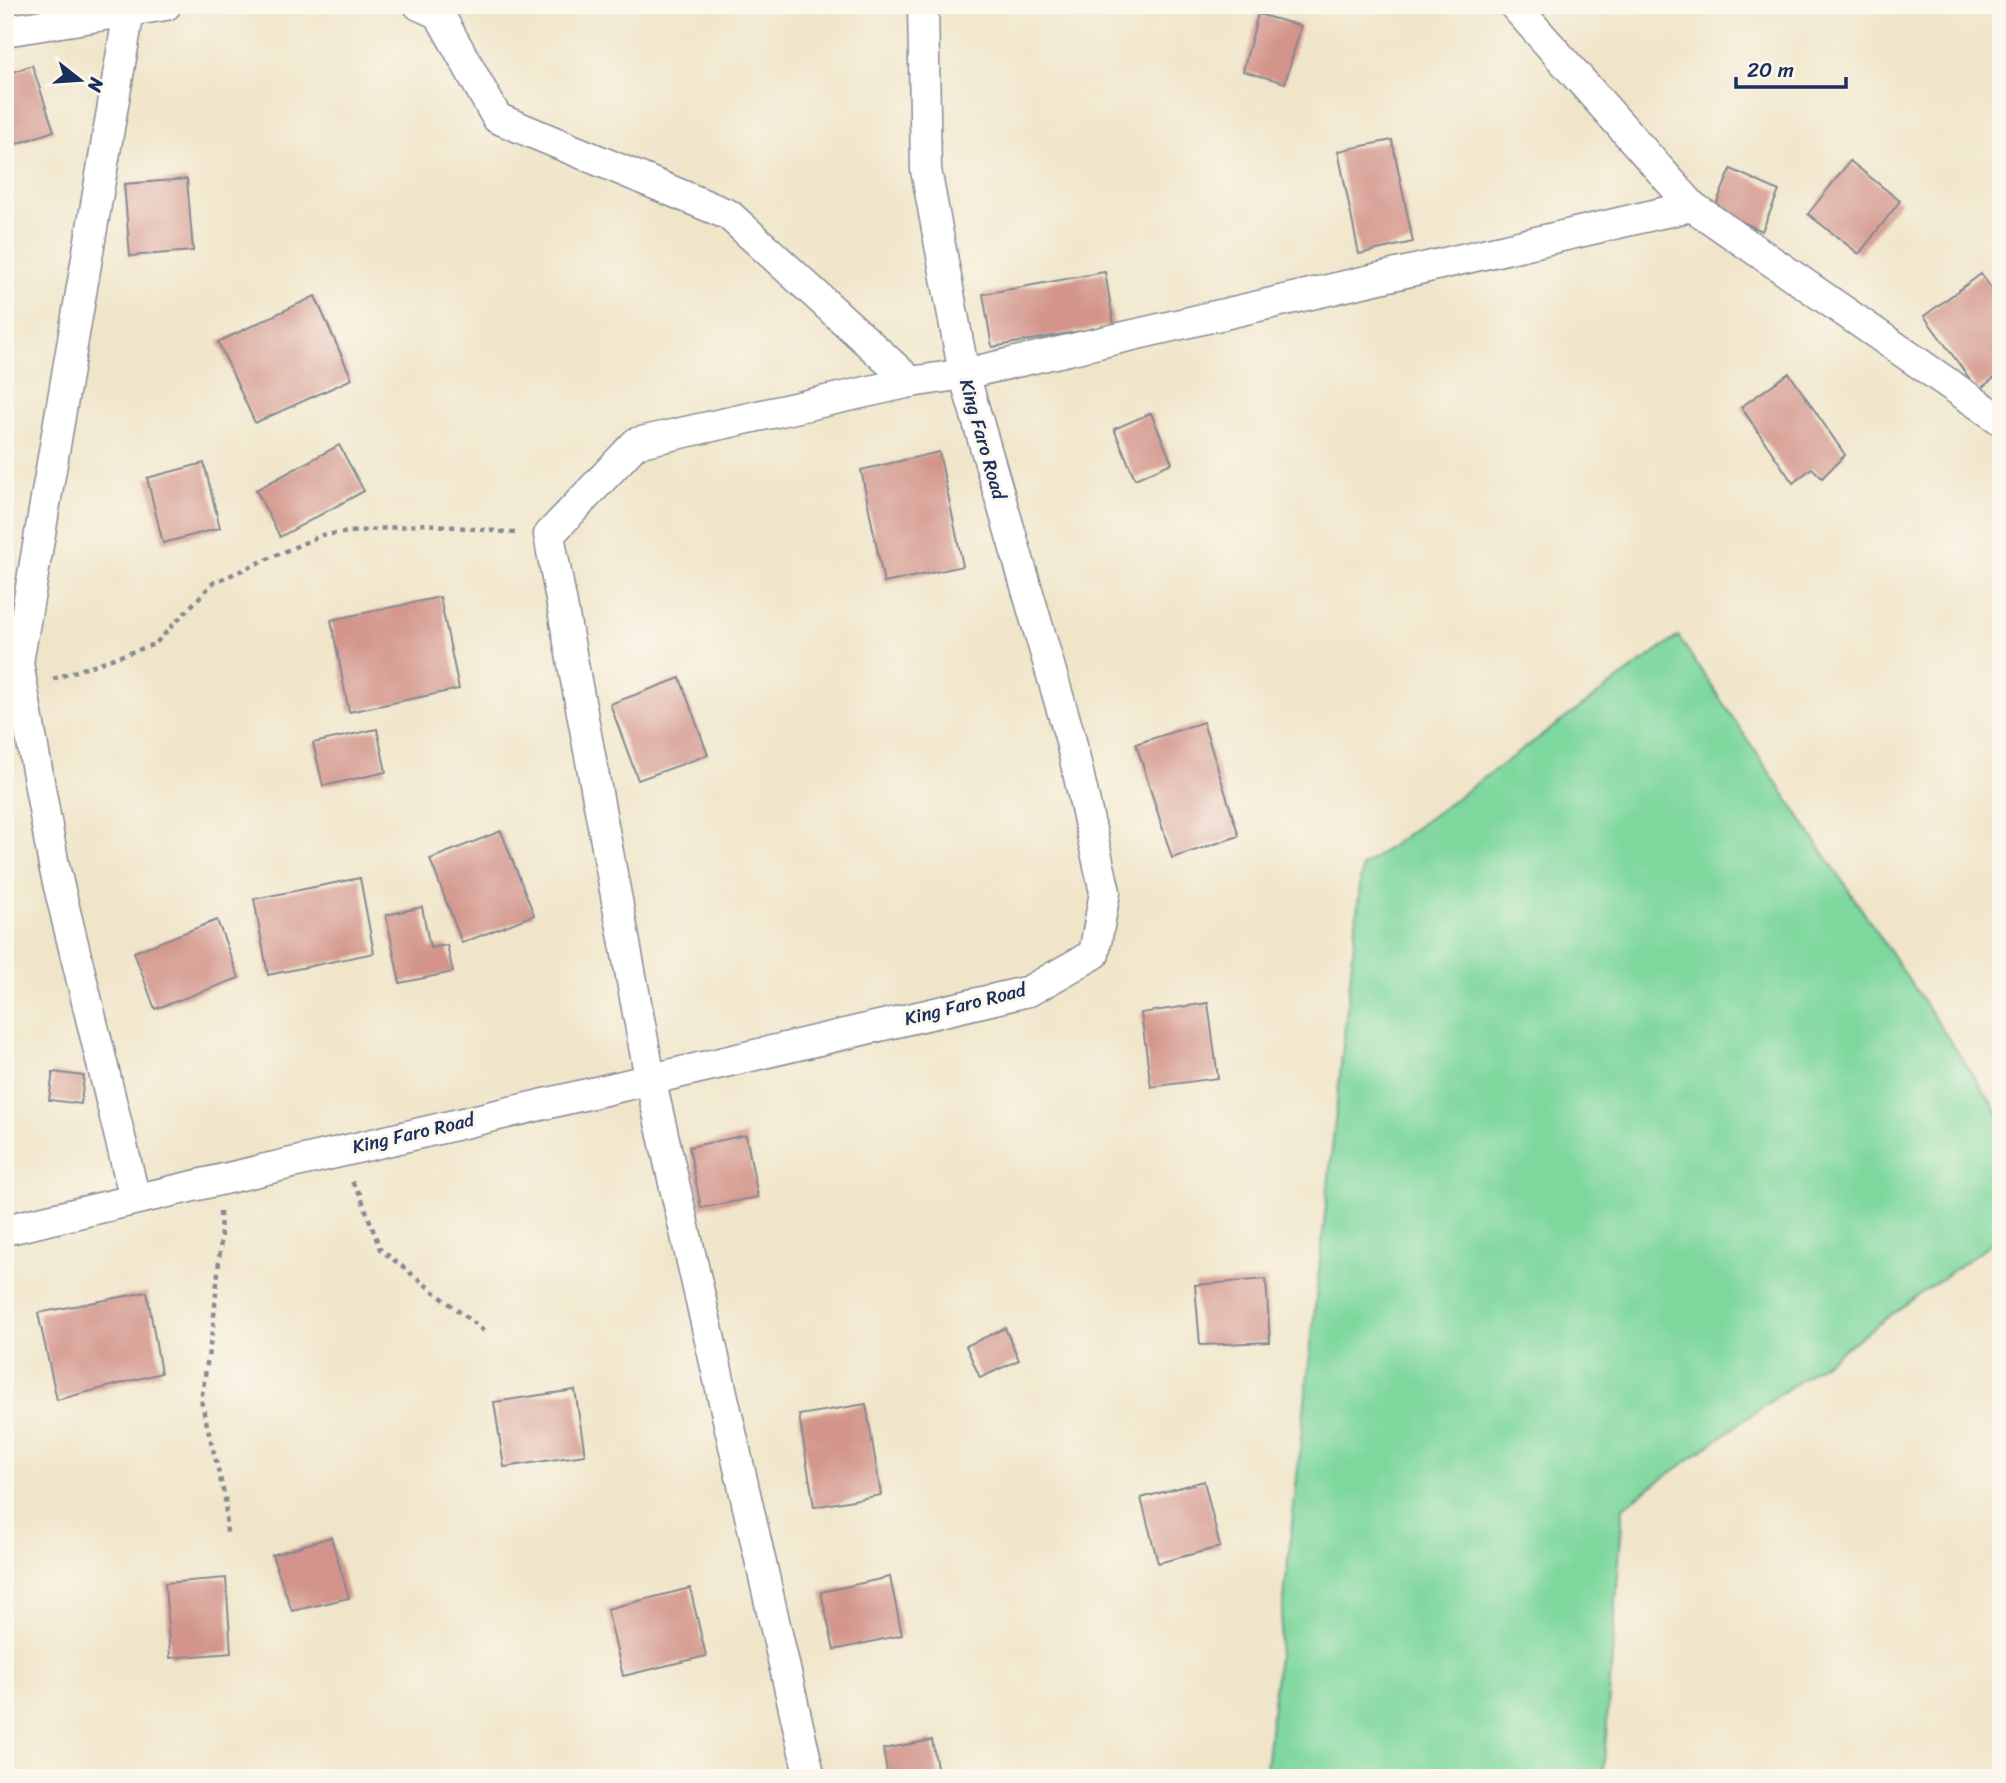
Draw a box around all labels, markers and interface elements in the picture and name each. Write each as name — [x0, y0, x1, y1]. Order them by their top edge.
north arrow — [46, 46, 116, 116]
scale bar — [1736, 46, 1847, 90]
text: 20 m — [1747, 51, 1794, 89]
text: N — [78, 73, 114, 97]
street label: King Faro Road — [950, 375, 1017, 505]
street label: King Faro Road — [901, 972, 1031, 1035]
street label: King Faro Road — [349, 1103, 479, 1163]

